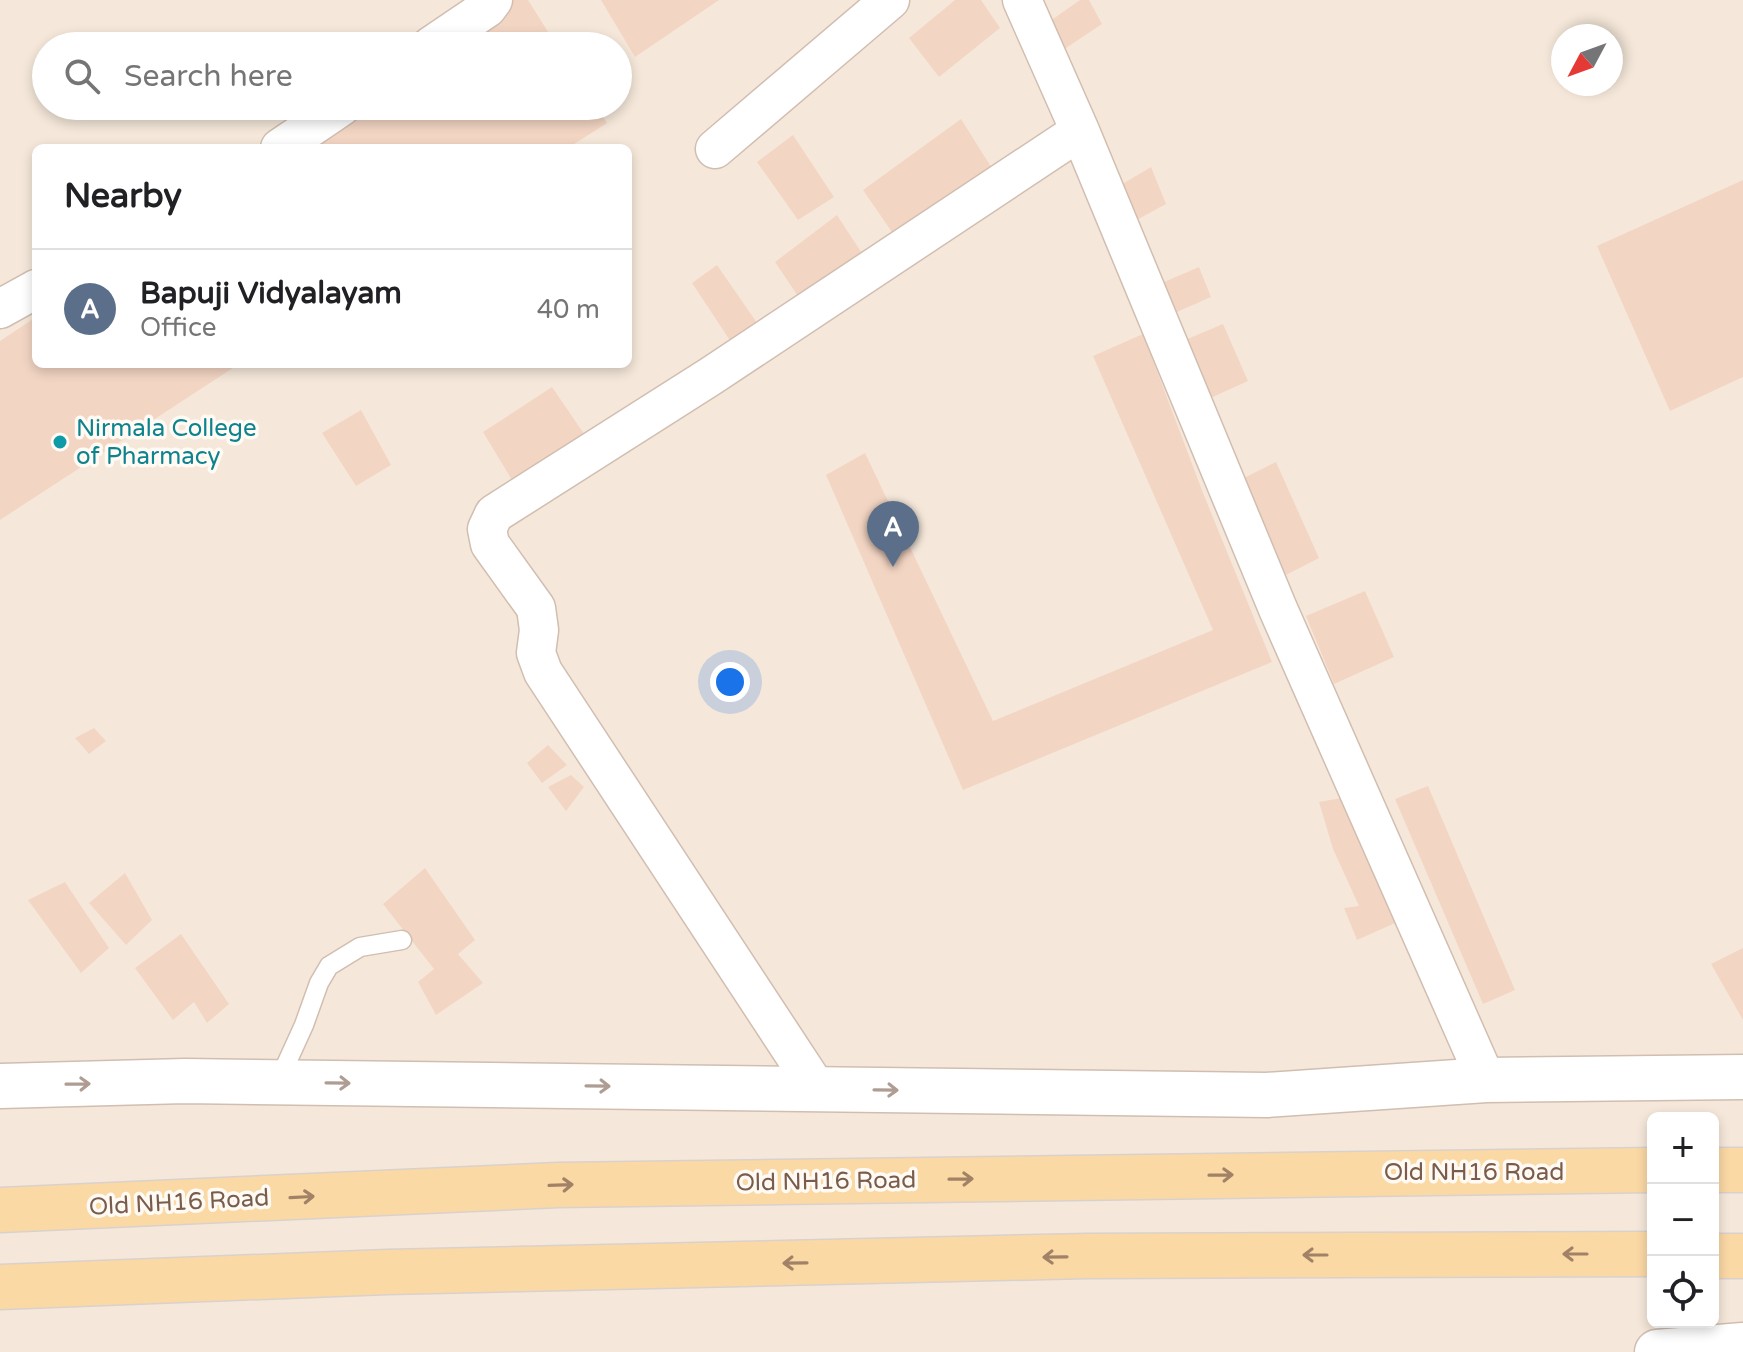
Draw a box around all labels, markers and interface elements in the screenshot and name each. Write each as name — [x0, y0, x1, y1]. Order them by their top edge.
north arrow — [1551, 24, 1623, 96]
search box — [32, 32, 632, 120]
icon: search — [60, 54, 104, 98]
text: Search here — [124, 58, 293, 95]
text: Nearby — [64, 176, 182, 217]
text: Bapuji Vidyalayam — [140, 275, 402, 312]
text: A — [80, 294, 100, 325]
text: 40 m — [537, 294, 600, 325]
text: Office — [140, 312, 216, 343]
place label: Nirmala College of Pharmacy — [76, 414, 257, 471]
marker: Nirmala College of Pharmacy — [51, 433, 69, 451]
pin: A — [867, 501, 919, 567]
your location — [710, 662, 750, 702]
one-way arrow — [324, 1075, 351, 1091]
one-way arrow — [64, 1077, 91, 1092]
one-way arrow — [584, 1078, 611, 1094]
one-way arrow — [872, 1082, 899, 1098]
map controls — [1647, 1112, 1719, 1328]
button: + — [1647, 1112, 1719, 1184]
street label: Old NH16 Road — [1384, 1158, 1564, 1187]
street label: Old NH16 Road — [735, 1165, 917, 1198]
one-way arrow — [1207, 1167, 1234, 1182]
one-way arrow — [947, 1171, 974, 1187]
one-way arrow — [547, 1178, 574, 1193]
street label: Old NH16 Road — [88, 1183, 270, 1222]
button: − — [1647, 1184, 1719, 1256]
one-way arrow — [288, 1189, 315, 1204]
one-way arrow — [1562, 1246, 1589, 1262]
one-way arrow — [1302, 1247, 1329, 1263]
one-way arrow — [1042, 1249, 1069, 1264]
one-way arrow — [782, 1255, 809, 1270]
button: locate — [1647, 1256, 1719, 1328]

